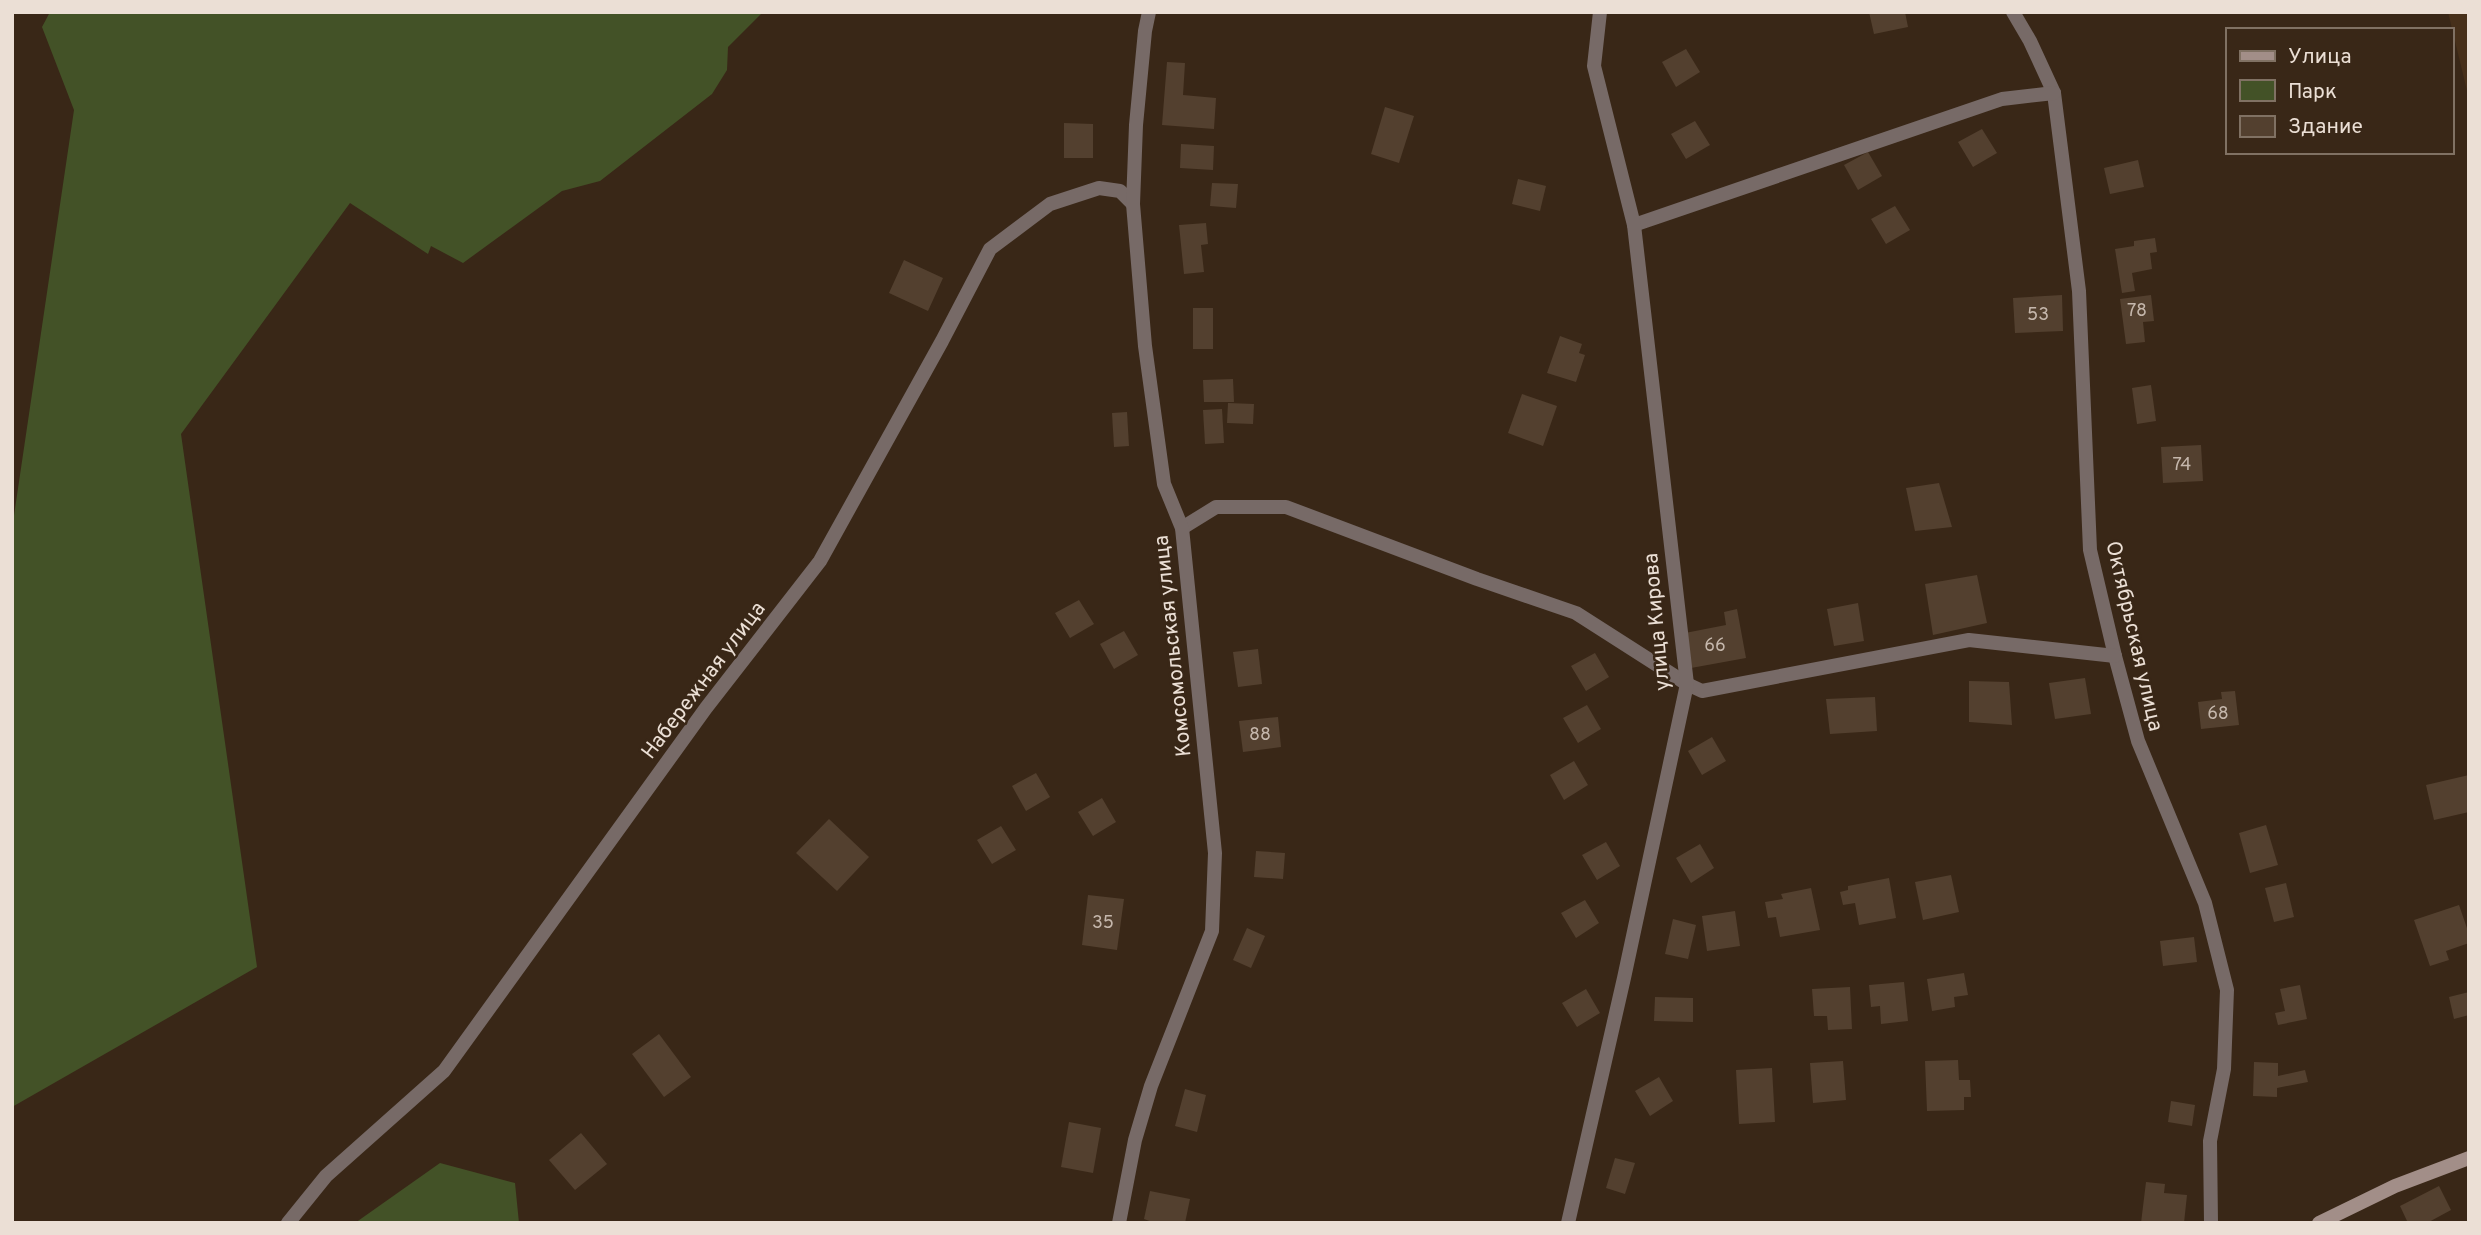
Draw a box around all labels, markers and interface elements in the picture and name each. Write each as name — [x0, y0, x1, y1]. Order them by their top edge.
legend — [2226, 28, 2453, 154]
text: Улица — [2288, 44, 2352, 71]
text: Парк — [2288, 79, 2337, 106]
text: Здание — [2288, 114, 2363, 141]
house number: 78 — [2127, 300, 2147, 323]
house number: 53 — [2027, 304, 2049, 327]
house number: 74 — [2173, 454, 2191, 477]
street label: Комсомольская улица — [1148, 534, 1199, 758]
street label: Октябрьская улица — [2099, 539, 2169, 734]
street label: улица Кирова — [1638, 552, 1677, 692]
street label: Набережная улица — [636, 597, 772, 765]
house number: 66 — [1704, 635, 1726, 658]
house number: 68 — [2207, 703, 2229, 726]
house number: 88 — [1249, 724, 1271, 747]
house number: 35 — [1092, 912, 1114, 935]

